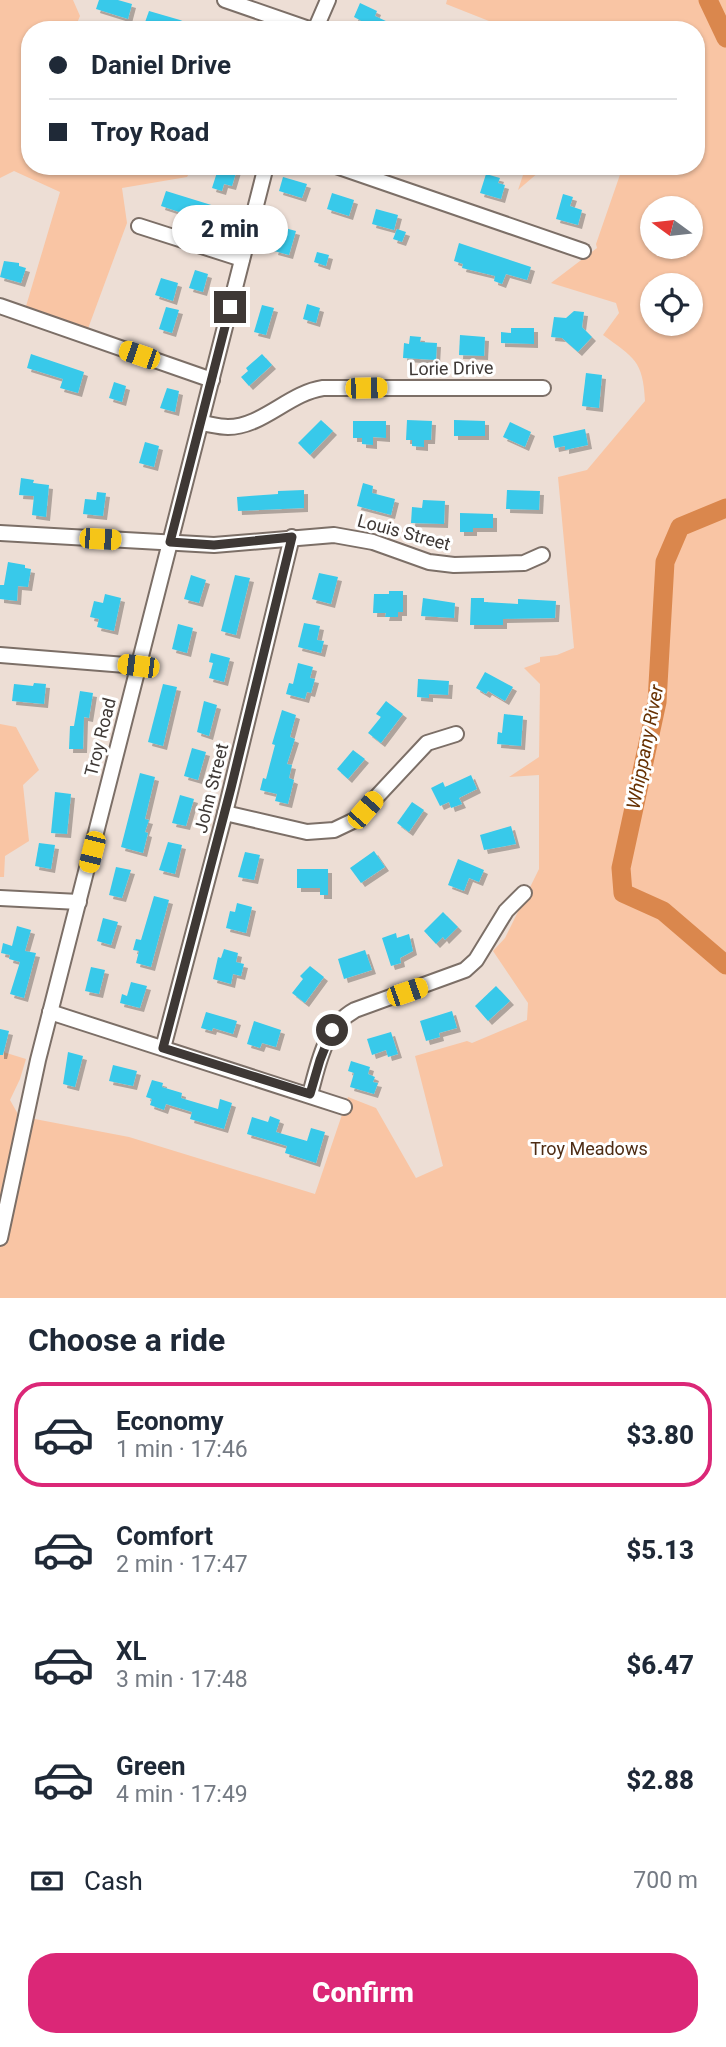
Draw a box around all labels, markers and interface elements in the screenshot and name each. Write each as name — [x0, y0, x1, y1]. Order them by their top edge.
text: Daniel Drive — [91, 50, 231, 80]
text: Troy Road — [91, 117, 209, 147]
north arrow — [640, 196, 704, 259]
map controls — [640, 196, 703, 336]
callout: 2 min — [172, 205, 288, 254]
text: 2 min — [201, 216, 259, 243]
button: locate — [640, 273, 703, 336]
route end — [214, 291, 246, 323]
car — [116, 338, 163, 372]
street label: Lorie Drive — [408, 357, 494, 379]
car — [345, 377, 388, 399]
street label: Louis Street — [355, 509, 453, 555]
car — [79, 527, 122, 551]
car — [116, 653, 161, 679]
water label: Whippany River — [622, 682, 668, 811]
street label: Troy Road — [80, 695, 120, 779]
street label: John Street — [190, 741, 232, 835]
car — [344, 787, 387, 833]
car — [77, 829, 108, 875]
car — [384, 975, 431, 1009]
route start — [316, 1014, 348, 1046]
park label: Troy Meadows — [530, 1138, 648, 1159]
text: Choose a ride — [28, 1321, 225, 1359]
icon: car — [32, 1403, 95, 1466]
text: Economy — [116, 1406, 223, 1436]
text: $3.80 — [626, 1420, 694, 1450]
text: 1 min · 17:46 — [116, 1436, 248, 1463]
icon: car — [32, 1518, 95, 1581]
text: Comfort — [116, 1521, 213, 1551]
text: $5.13 — [626, 1535, 694, 1565]
text: 2 min · 17:47 — [116, 1551, 248, 1578]
icon: car — [32, 1633, 95, 1696]
text: XL — [116, 1636, 147, 1666]
text: $6.47 — [626, 1650, 694, 1680]
text: 3 min · 17:48 — [116, 1666, 248, 1693]
icon: car — [32, 1748, 95, 1811]
text: Green — [116, 1751, 186, 1781]
text: $2.88 — [626, 1765, 694, 1795]
text: 4 min · 17:49 — [116, 1781, 248, 1808]
icon: cash — [28, 1862, 66, 1900]
text: Cash — [84, 1866, 143, 1896]
text: 700 m — [633, 1867, 698, 1894]
button: Confirm — [28, 1953, 698, 2033]

